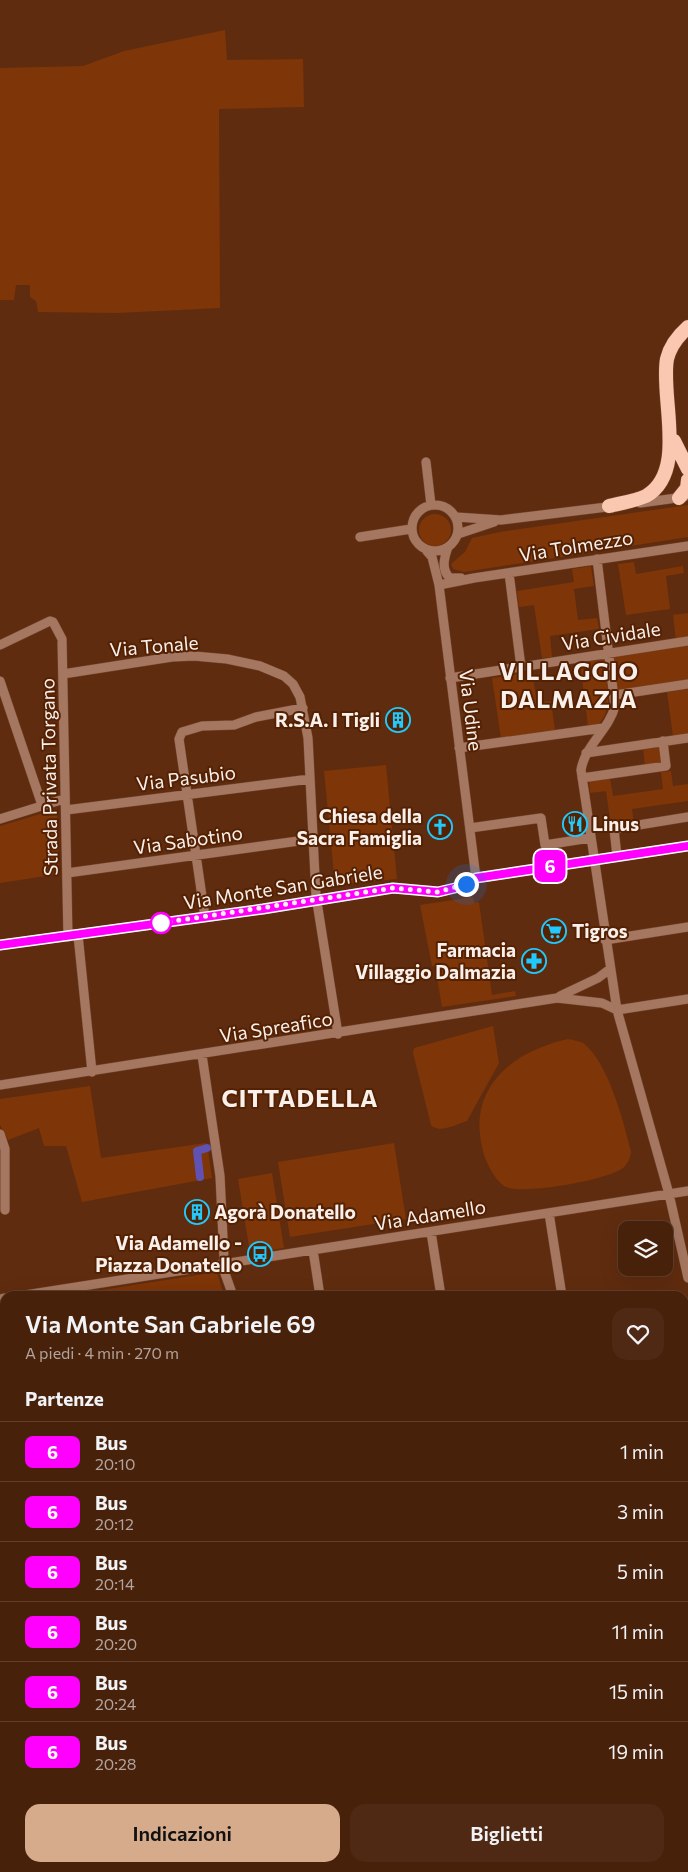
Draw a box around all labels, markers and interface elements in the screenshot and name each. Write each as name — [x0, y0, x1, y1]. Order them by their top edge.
street label: Via Tolmezzo — [517, 525, 635, 566]
street label: Via Cividale — [560, 616, 662, 655]
street label: Via Tonale — [108, 630, 199, 661]
district label: VILLAGGIO DALMAZIA — [499, 656, 639, 713]
street label: Via Udine — [455, 668, 488, 752]
street label: Strada Privata Torgano — [35, 678, 62, 876]
building icon: R.S.A. I Tigli — [385, 707, 411, 733]
place label: R.S.A. I Tigli — [275, 708, 380, 731]
street label: Via Pasubio — [135, 760, 237, 795]
place label: Chiesa della Sacra Famiglia — [297, 804, 422, 849]
restaurant icon: Linus — [562, 811, 588, 837]
place label: Linus — [592, 812, 639, 835]
church icon: Chiesa della Sacra Famiglia — [427, 814, 453, 840]
street label: Via Sabotino — [132, 820, 244, 859]
line badge: 6 — [534, 850, 566, 882]
text: 6 — [544, 855, 556, 877]
street label: Via Monte San Gabriele — [182, 859, 384, 914]
your location — [454, 872, 479, 897]
unlabelled marker — [150, 912, 172, 934]
supermarket icon: Tigros — [541, 918, 567, 944]
place label: Tigros — [572, 919, 628, 942]
place label: Farmacia Villaggio Dalmazia — [355, 938, 516, 983]
pharmacy icon: Farmacia Villaggio Dalmazia — [521, 948, 547, 974]
street label: Via Spreafico — [218, 1006, 334, 1047]
district label: CITTADELLA — [221, 1083, 379, 1112]
street label: Via Adamello — [372, 1194, 487, 1235]
building icon: Agorà Donatello — [184, 1199, 210, 1225]
place label: Agorà Donatello — [214, 1200, 356, 1223]
map controls — [618, 1221, 673, 1276]
button: layers — [618, 1221, 673, 1276]
place label: Via Adamello - Piazza Donatello — [95, 1231, 242, 1276]
bus stop icon: Via Adamello - Piazza Donatello — [247, 1241, 273, 1267]
button: heart — [612, 1308, 664, 1360]
text: Via Monte San Gabriele 69 — [25, 1309, 315, 1338]
text: A piedi · 4 min · 270 m — [25, 1343, 179, 1362]
text: Partenze — [25, 1387, 104, 1410]
text: Bus — [95, 1431, 127, 1454]
text: 1 min — [620, 1440, 664, 1463]
text: 6 — [47, 1441, 58, 1463]
text: 20:10 — [95, 1454, 135, 1473]
text: Bus — [95, 1491, 127, 1514]
text: 3 min — [617, 1500, 664, 1523]
text: 6 — [47, 1501, 58, 1523]
text: 20:12 — [95, 1514, 134, 1533]
text: Bus — [95, 1551, 127, 1574]
text: 5 min — [617, 1560, 664, 1583]
text: 6 — [47, 1561, 58, 1583]
text: 20:14 — [95, 1574, 134, 1593]
text: Bus — [95, 1611, 127, 1634]
text: 11 min — [612, 1620, 664, 1643]
text: 6 — [47, 1621, 58, 1643]
text: 20:20 — [95, 1634, 137, 1653]
text: Bus — [95, 1671, 127, 1694]
text: 15 min — [609, 1680, 664, 1703]
text: 6 — [47, 1681, 58, 1703]
text: 20:24 — [95, 1694, 136, 1713]
text: Bus — [95, 1731, 127, 1754]
text: 19 min — [608, 1740, 664, 1763]
text: 6 — [47, 1741, 58, 1763]
text: 20:28 — [95, 1754, 137, 1773]
button: Indicazioni — [25, 1804, 340, 1862]
button: Biglietti — [350, 1804, 664, 1862]

